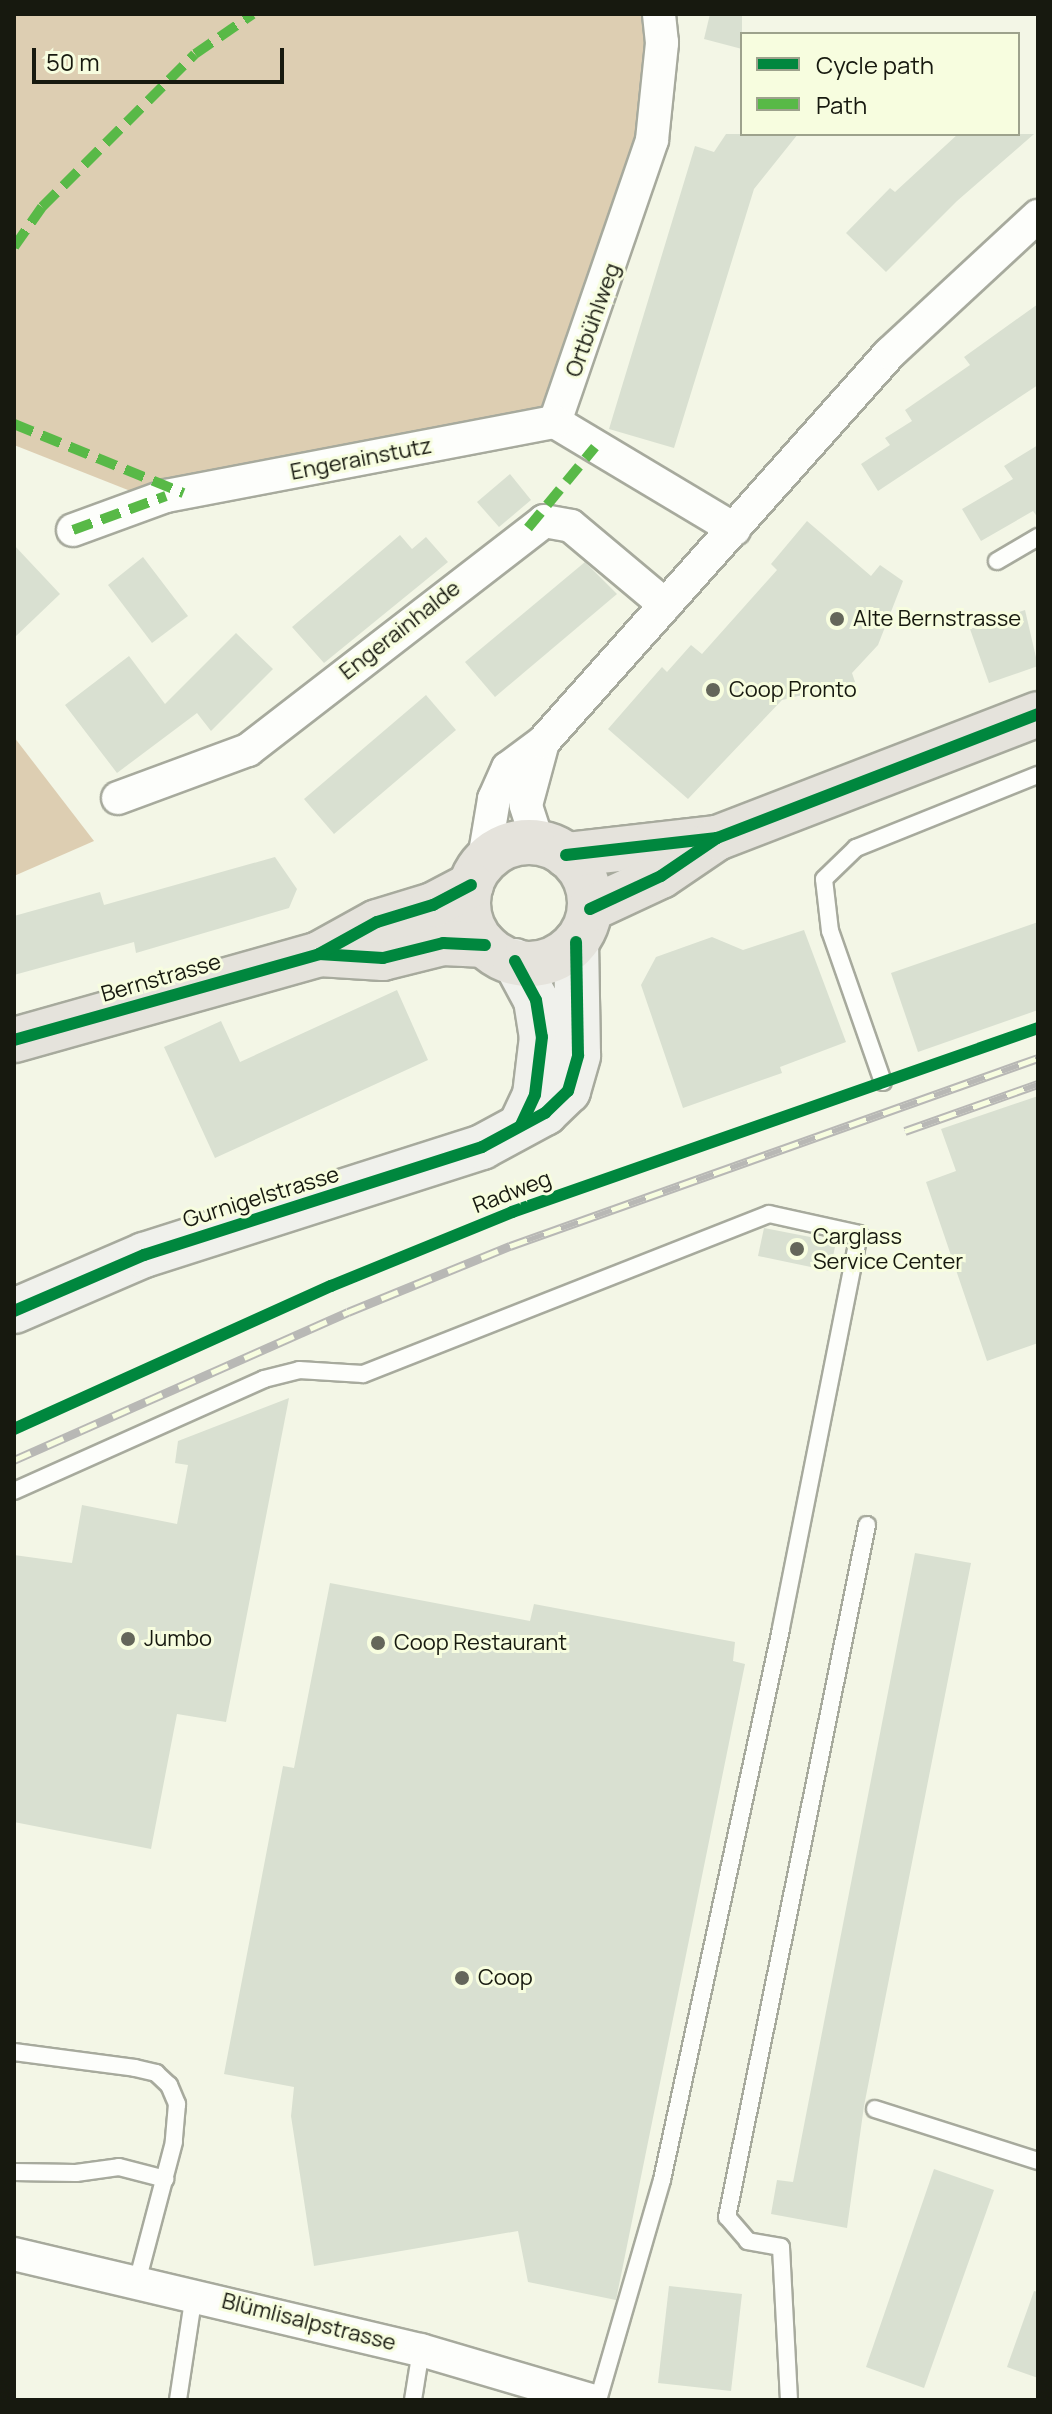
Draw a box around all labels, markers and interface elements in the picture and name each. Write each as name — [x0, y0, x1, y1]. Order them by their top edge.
scale bar — [36, 32, 288, 82]
legend — [740, 32, 1020, 136]
text: 50 m — [46, 45, 100, 78]
text: Cycle path — [816, 48, 934, 81]
text: Path — [816, 88, 867, 121]
street label: Ortbühlweg — [560, 259, 626, 381]
street label: Engerainstutz — [288, 432, 434, 486]
street label: Engerainhalde — [334, 575, 466, 685]
place label: Alte Bernstrasse — [853, 606, 1021, 632]
marker: Alte Bernstrasse — [828, 610, 846, 628]
place label: Coop Pronto — [729, 677, 857, 703]
marker: Coop Pronto — [704, 681, 722, 699]
street label: Bernstrasse — [98, 948, 224, 1008]
street label: Gurnigelstrasse — [180, 1161, 342, 1233]
street label: Radweg — [469, 1165, 555, 1219]
place label: Carglass Service Center — [813, 1223, 963, 1274]
marker: Carglass Service Center — [788, 1240, 806, 1258]
place label: Jumbo — [144, 1626, 212, 1652]
marker: Jumbo — [119, 1630, 137, 1648]
place label: Coop Restaurant — [394, 1630, 567, 1656]
marker: Coop Restaurant — [369, 1634, 387, 1652]
place label: Coop — [478, 1965, 533, 1991]
marker: Coop — [453, 1969, 471, 1987]
street label: Blümlisalpstrasse — [219, 2288, 399, 2356]

